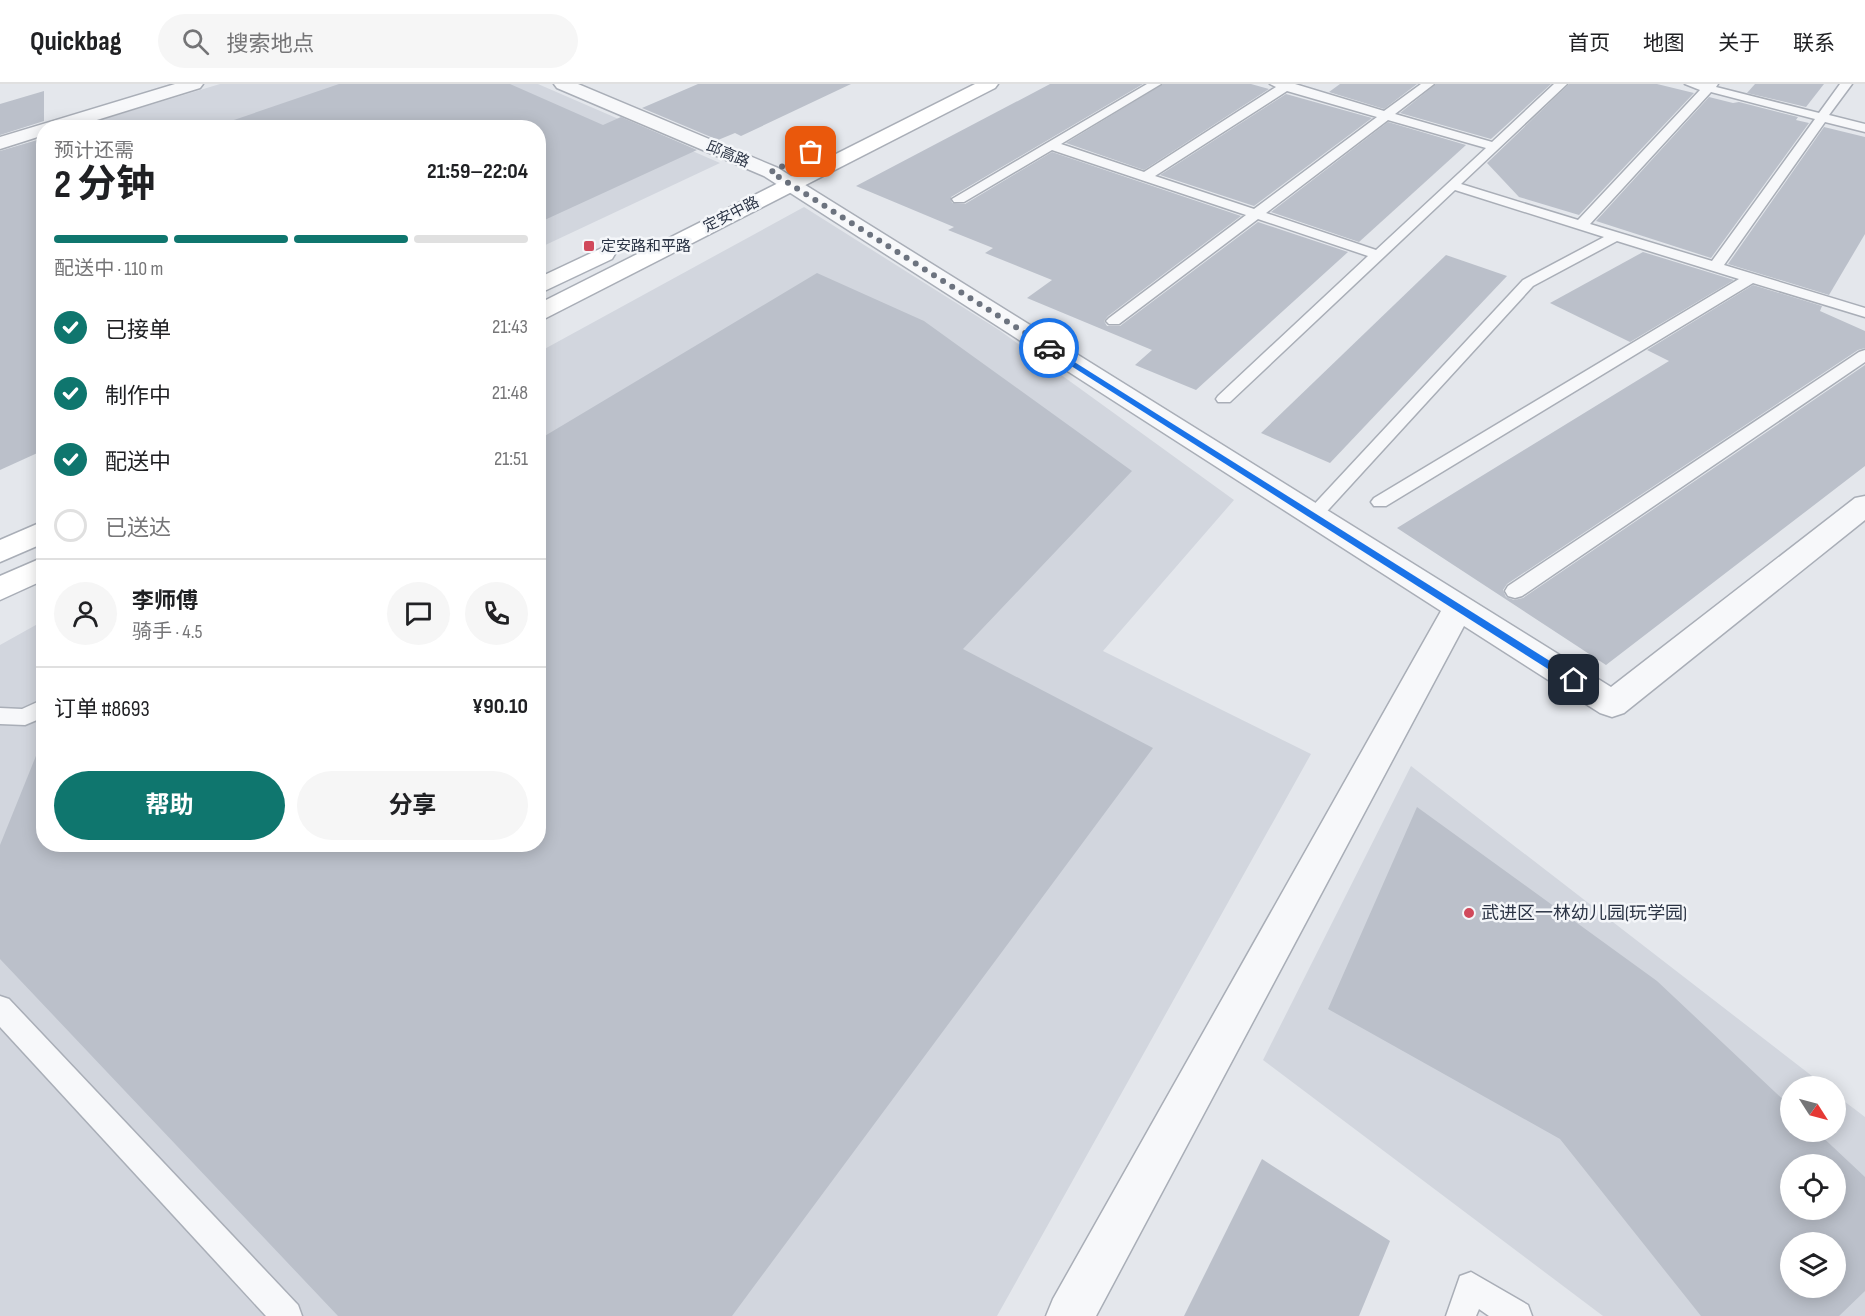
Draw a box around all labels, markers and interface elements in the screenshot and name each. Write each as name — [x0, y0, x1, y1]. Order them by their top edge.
search box — [158, 14, 578, 68]
text: Quickbag — [30, 25, 122, 58]
icon: search — [179, 25, 212, 58]
text: 搜索地点 — [227, 31, 315, 58]
text: 首页 — [1568, 31, 1610, 56]
text: 地图 — [1643, 31, 1685, 56]
text: 关于 — [1718, 31, 1760, 56]
text: 联系 — [1793, 31, 1835, 56]
pin — [785, 126, 836, 177]
icon: bag — [794, 135, 827, 168]
street label: 邱高路 — [703, 137, 752, 172]
text: 预计还需 — [54, 139, 134, 163]
text: 21:59–22:04 — [427, 158, 528, 185]
text: 2 分钟 — [54, 162, 155, 209]
street label: 定安中路 — [700, 192, 762, 237]
place label: 定安路和平路 — [601, 237, 691, 256]
marker: 定安路和平路 — [582, 239, 596, 253]
text: 配送中 · 110 m — [54, 257, 163, 281]
icon: check — [54, 311, 87, 344]
text: 21:43 — [492, 315, 528, 339]
text: 已接单 — [105, 317, 171, 344]
courier — [1019, 318, 1079, 378]
icon: car — [1033, 332, 1066, 365]
icon: check — [54, 377, 87, 410]
text: 21:48 — [492, 381, 528, 405]
text: 制作中 — [105, 383, 171, 410]
icon: check — [54, 443, 87, 476]
text: 21:51 — [494, 447, 528, 471]
text: 配送中 — [105, 449, 171, 476]
text: 已送达 — [105, 515, 171, 542]
button: person — [54, 582, 117, 645]
button: chat — [387, 582, 450, 645]
button: phone — [465, 582, 528, 645]
text: 李师傅 — [132, 588, 198, 615]
text: 骑手 · 4.5 — [132, 620, 202, 644]
pin — [1548, 654, 1599, 705]
icon: home — [1557, 663, 1590, 696]
text: ¥90.10 — [472, 693, 528, 720]
text: 订单 #8693 — [54, 696, 150, 723]
button: 帮助 — [54, 771, 285, 840]
button: 分享 — [297, 771, 528, 840]
place label: 武进区一林幼儿园(玩学园) — [1481, 903, 1687, 924]
marker: 武进区一林幼儿园(玩学园) — [1462, 906, 1476, 920]
north arrow — [1780, 1076, 1846, 1142]
map controls — [1780, 1076, 1846, 1298]
button: locate — [1780, 1154, 1846, 1220]
button: layers — [1780, 1232, 1846, 1298]

